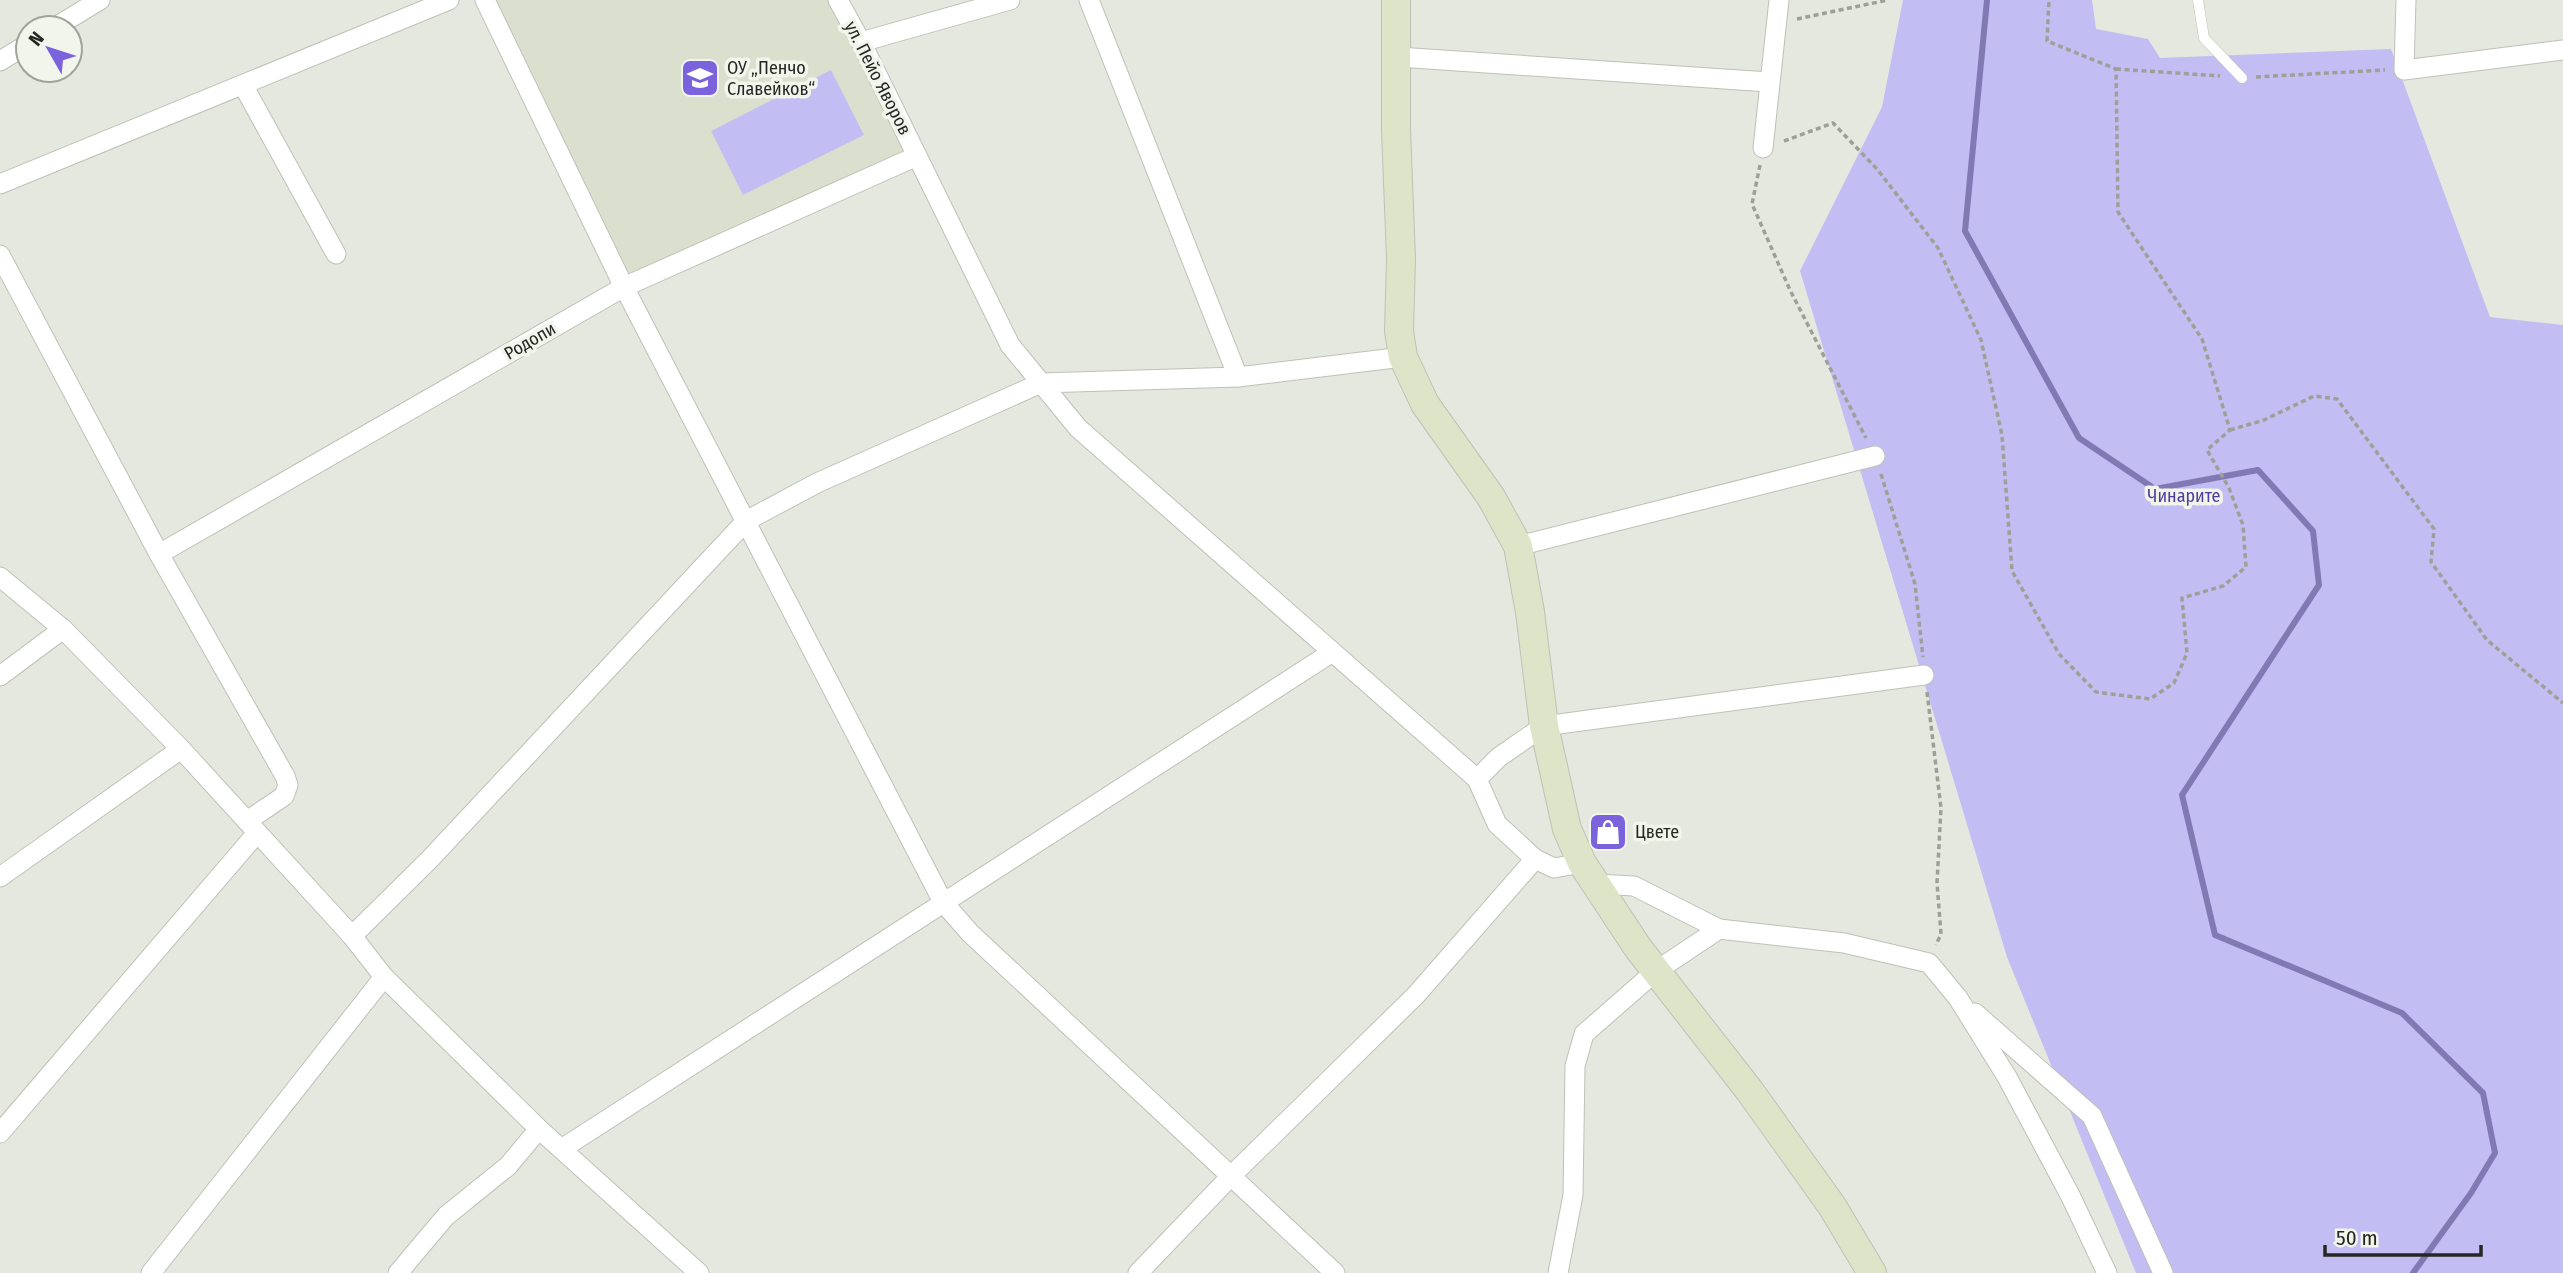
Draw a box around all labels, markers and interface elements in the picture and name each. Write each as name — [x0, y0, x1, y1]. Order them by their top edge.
north arrow — [14, 14, 84, 84]
street label: ул. Пейо Яворов — [840, 17, 916, 139]
text: N — [24, 27, 49, 50]
school or university icon: ОУ „Пенчо Славейков“ — [679, 57, 721, 99]
place label: ОУ „Пенчо Славейков“ — [727, 57, 815, 100]
street label: Родопи — [500, 318, 560, 364]
park label: Чинарите — [2148, 485, 2221, 507]
shop icon: Цвете — [1587, 811, 1629, 853]
place label: Цвете — [1635, 821, 1679, 843]
scale bar — [2325, 1214, 2481, 1258]
text: 50 m — [2336, 1225, 2378, 1251]

